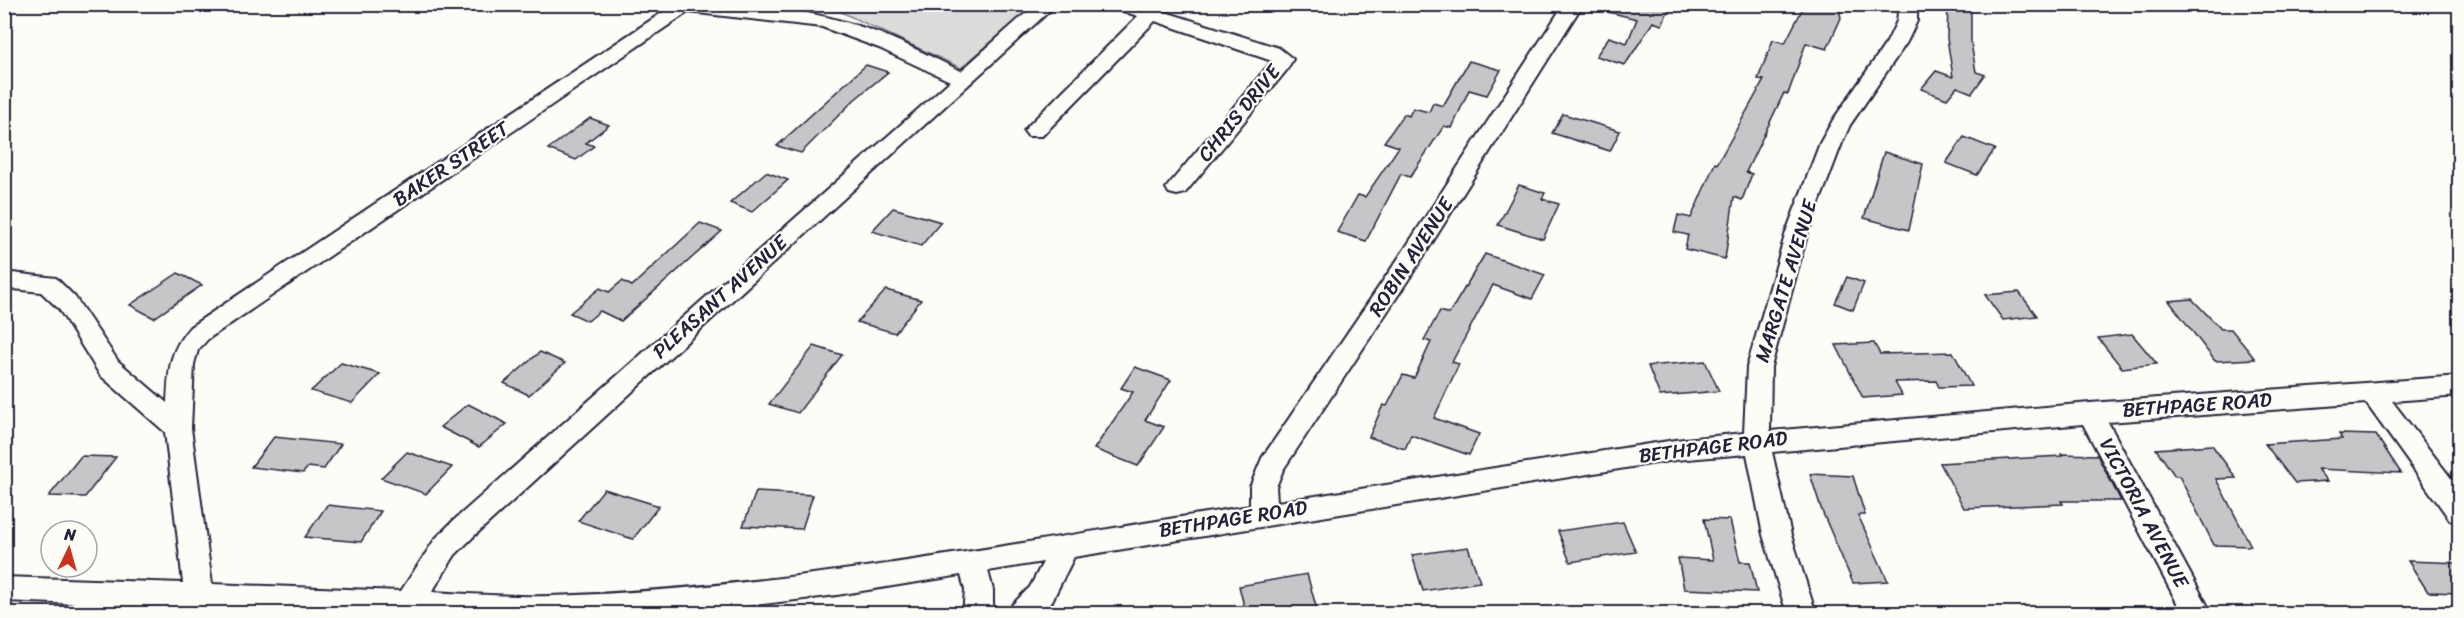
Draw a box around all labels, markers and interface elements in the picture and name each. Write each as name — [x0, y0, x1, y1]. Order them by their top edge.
street label: CHRIS DRIVE — [1189, 55, 1291, 170]
street label: BAKER STREET — [385, 111, 518, 216]
street label: ROBIN AVENUE — [1359, 189, 1464, 324]
street label: MARGATE AVENUE — [1745, 194, 1828, 367]
street label: PLEASANT AVENUE — [644, 225, 797, 368]
street label: BETHPAGE ROAD — [2121, 382, 2273, 428]
street label: BETHPAGE ROAD — [1637, 421, 1789, 473]
street label: VICTORIA AVENUE — [2090, 431, 2199, 596]
street label: BETHPAGE ROAD — [1156, 490, 1310, 548]
north arrow — [39, 519, 99, 579]
text: N — [62, 520, 78, 550]

